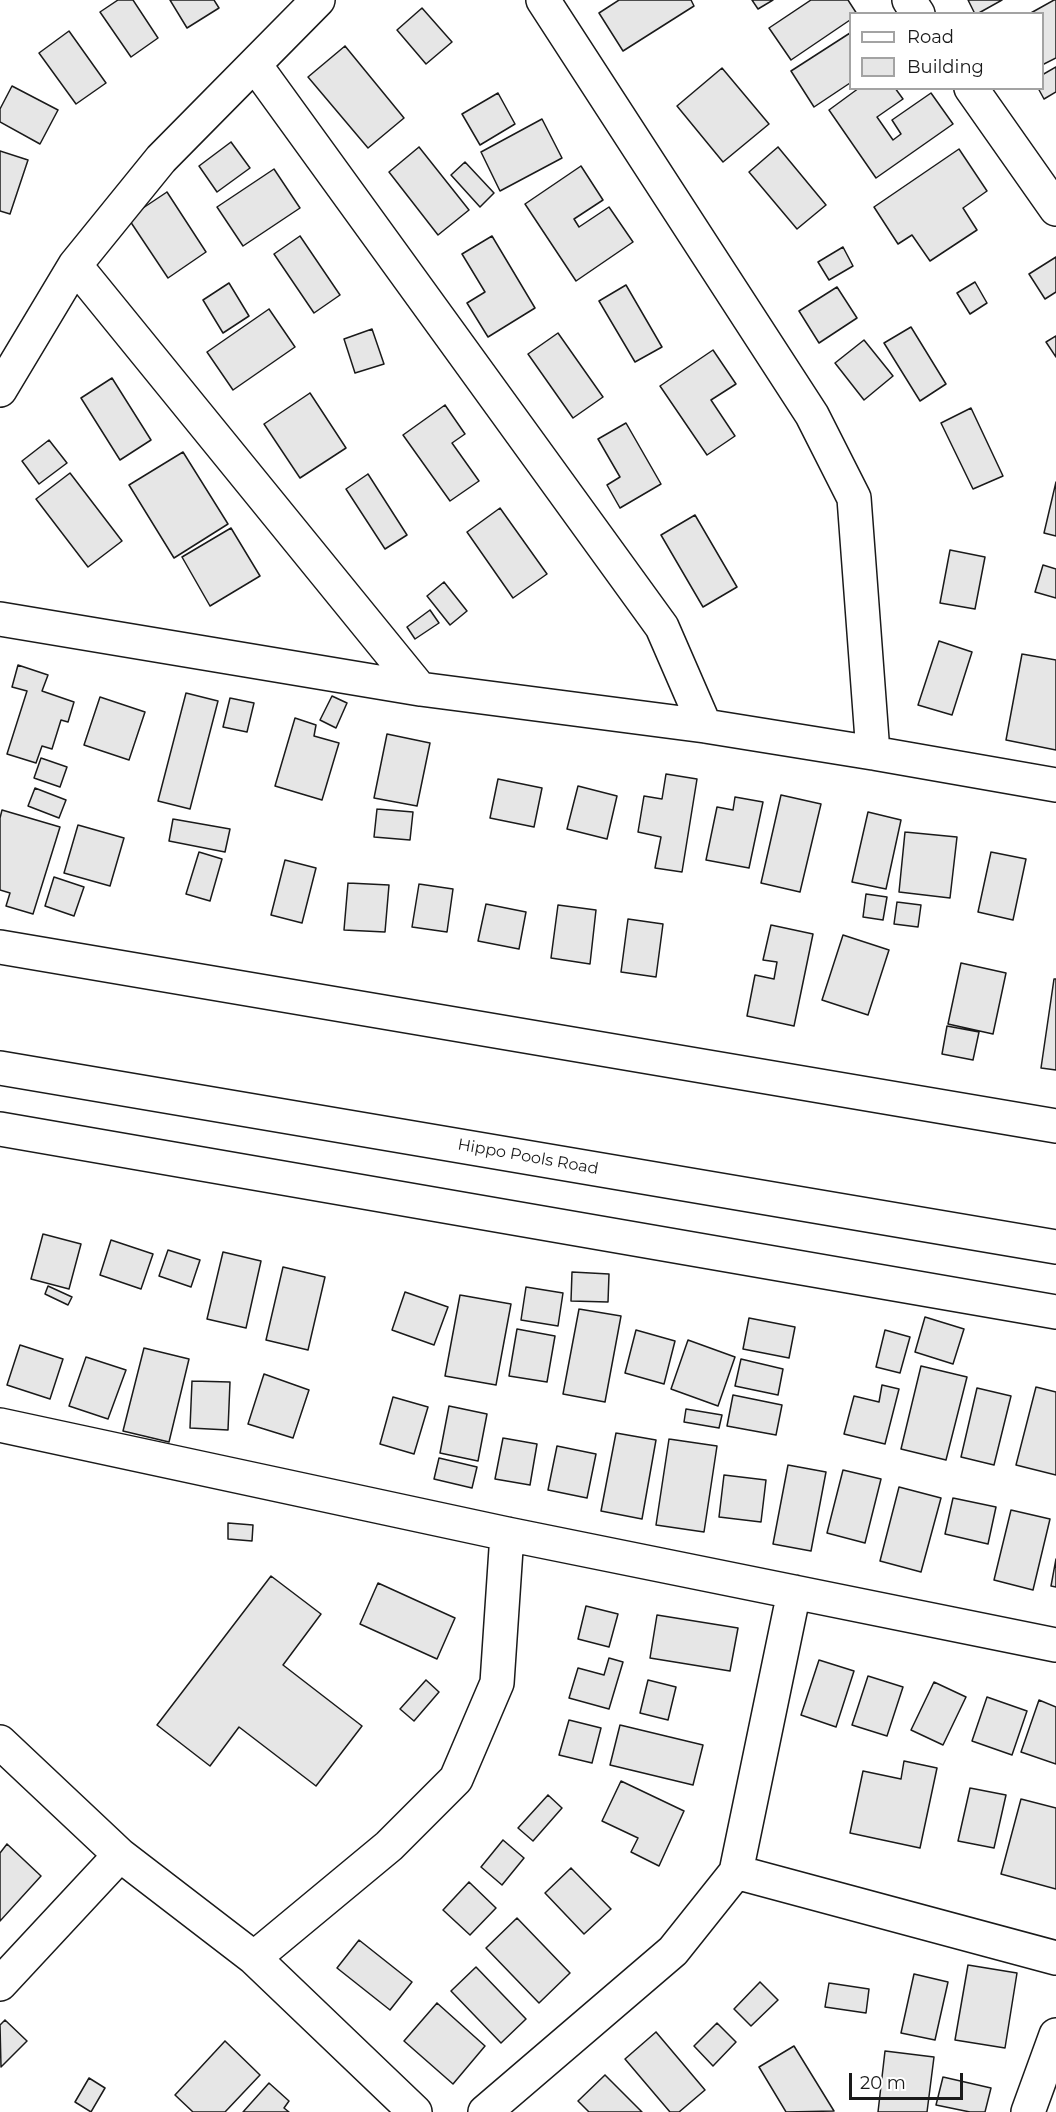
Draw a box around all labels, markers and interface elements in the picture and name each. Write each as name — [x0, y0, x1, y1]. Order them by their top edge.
legend — [849, 12, 1044, 90]
text: Road — [907, 26, 954, 48]
text: Building — [907, 56, 984, 78]
street label: Hippo Pools Road — [456, 1135, 600, 1179]
scale bar — [852, 2061, 966, 2099]
text: 20 m — [860, 2072, 906, 2094]

